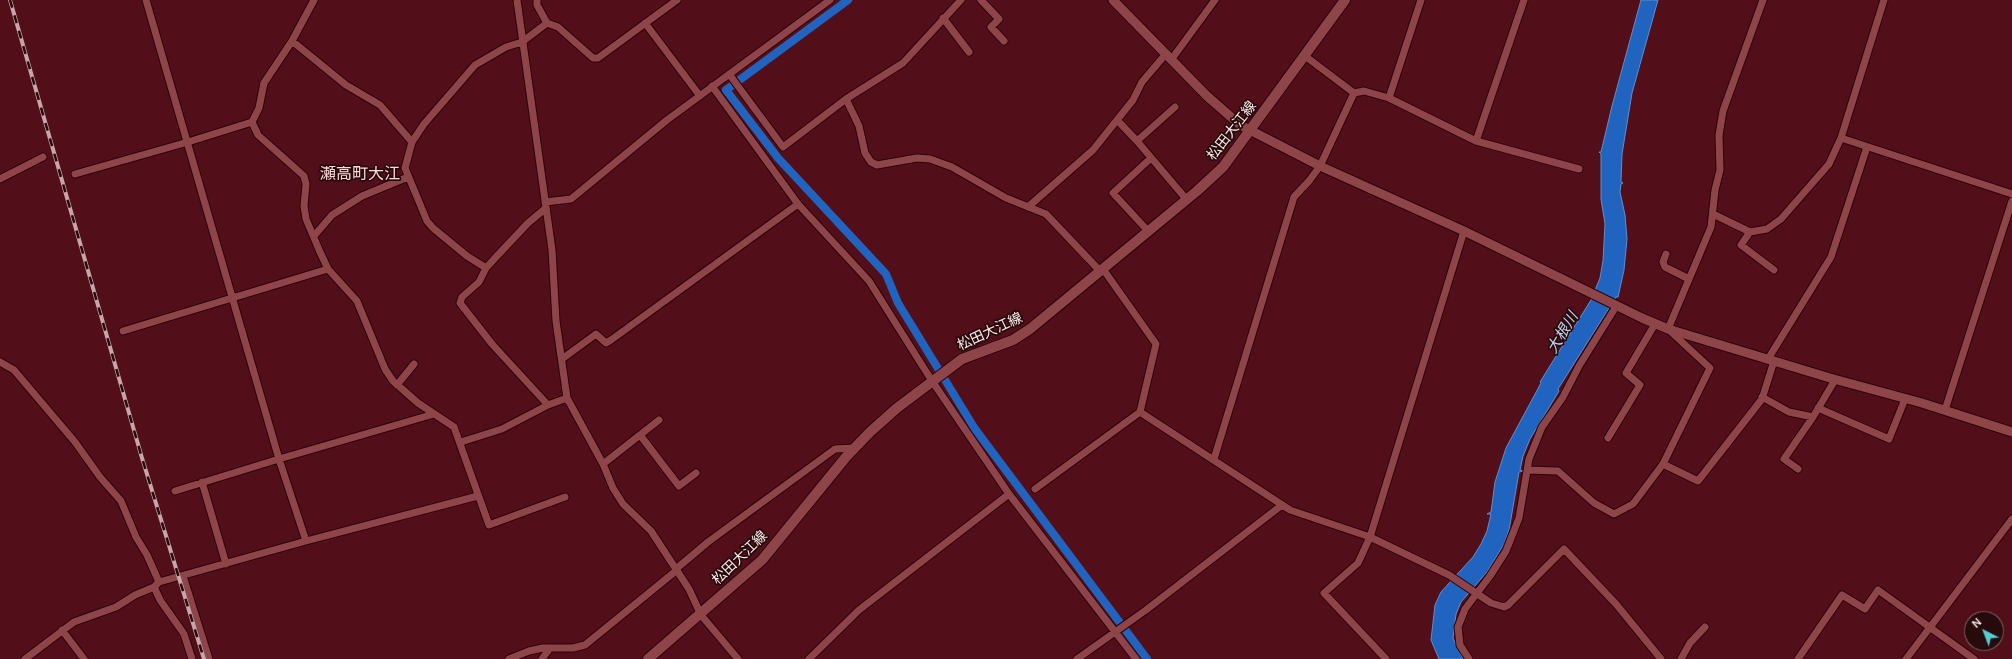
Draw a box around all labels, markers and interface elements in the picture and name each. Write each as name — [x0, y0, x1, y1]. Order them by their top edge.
street label: 松田大江線 — [1204, 98, 1260, 164]
district label: 瀬高町大江 — [320, 165, 400, 185]
water label: 大根川 — [1544, 309, 1582, 357]
street label: 松田大江線 — [955, 310, 1025, 354]
street label: 松田大江線 — [709, 528, 771, 588]
north arrow — [1964, 611, 2004, 651]
text: N — [1968, 614, 1984, 631]

